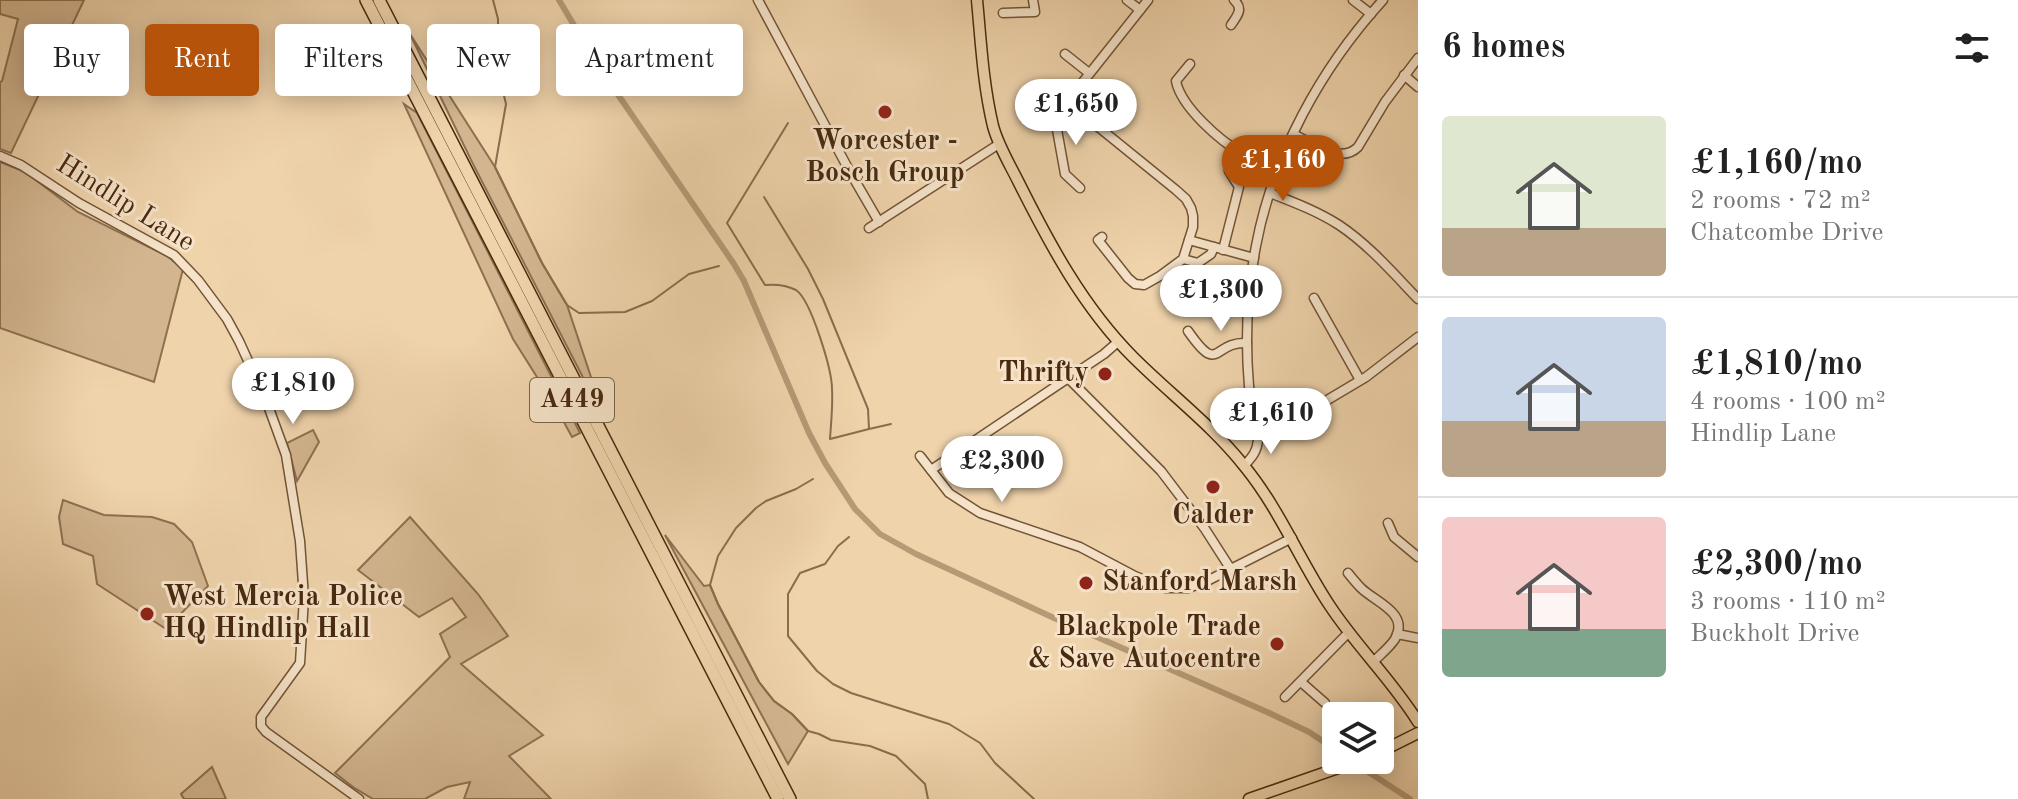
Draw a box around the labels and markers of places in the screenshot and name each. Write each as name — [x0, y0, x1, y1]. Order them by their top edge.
pin: £1,650 — [1011, 79, 1141, 147]
marker: Worcester - Bosch Group — [876, 103, 894, 121]
place label: Worcester - Bosch Group — [805, 128, 965, 188]
pin: £1,160 — [1218, 135, 1348, 203]
pin: £1,300 — [1156, 265, 1286, 333]
pin: £1,810 — [228, 358, 358, 426]
place label: Thrifty — [998, 360, 1089, 388]
marker: Thrifty — [1096, 365, 1114, 383]
pin: £1,610 — [1206, 388, 1336, 456]
pin: £2,300 — [937, 436, 1067, 504]
marker: Calder — [1204, 478, 1222, 496]
place label: Calder — [1172, 502, 1254, 530]
place label: Stanford Marsh — [1102, 569, 1297, 597]
marker: Stanford Marsh — [1077, 574, 1095, 592]
place label: West Mercia Police HQ Hindlip Hall — [163, 584, 403, 644]
marker: West Mercia Police HQ Hindlip Hall — [138, 605, 156, 623]
place label: Blackpole Trade & Save Autocentre — [1028, 614, 1261, 674]
marker: Blackpole Trade & Save Autocentre — [1268, 635, 1286, 653]

